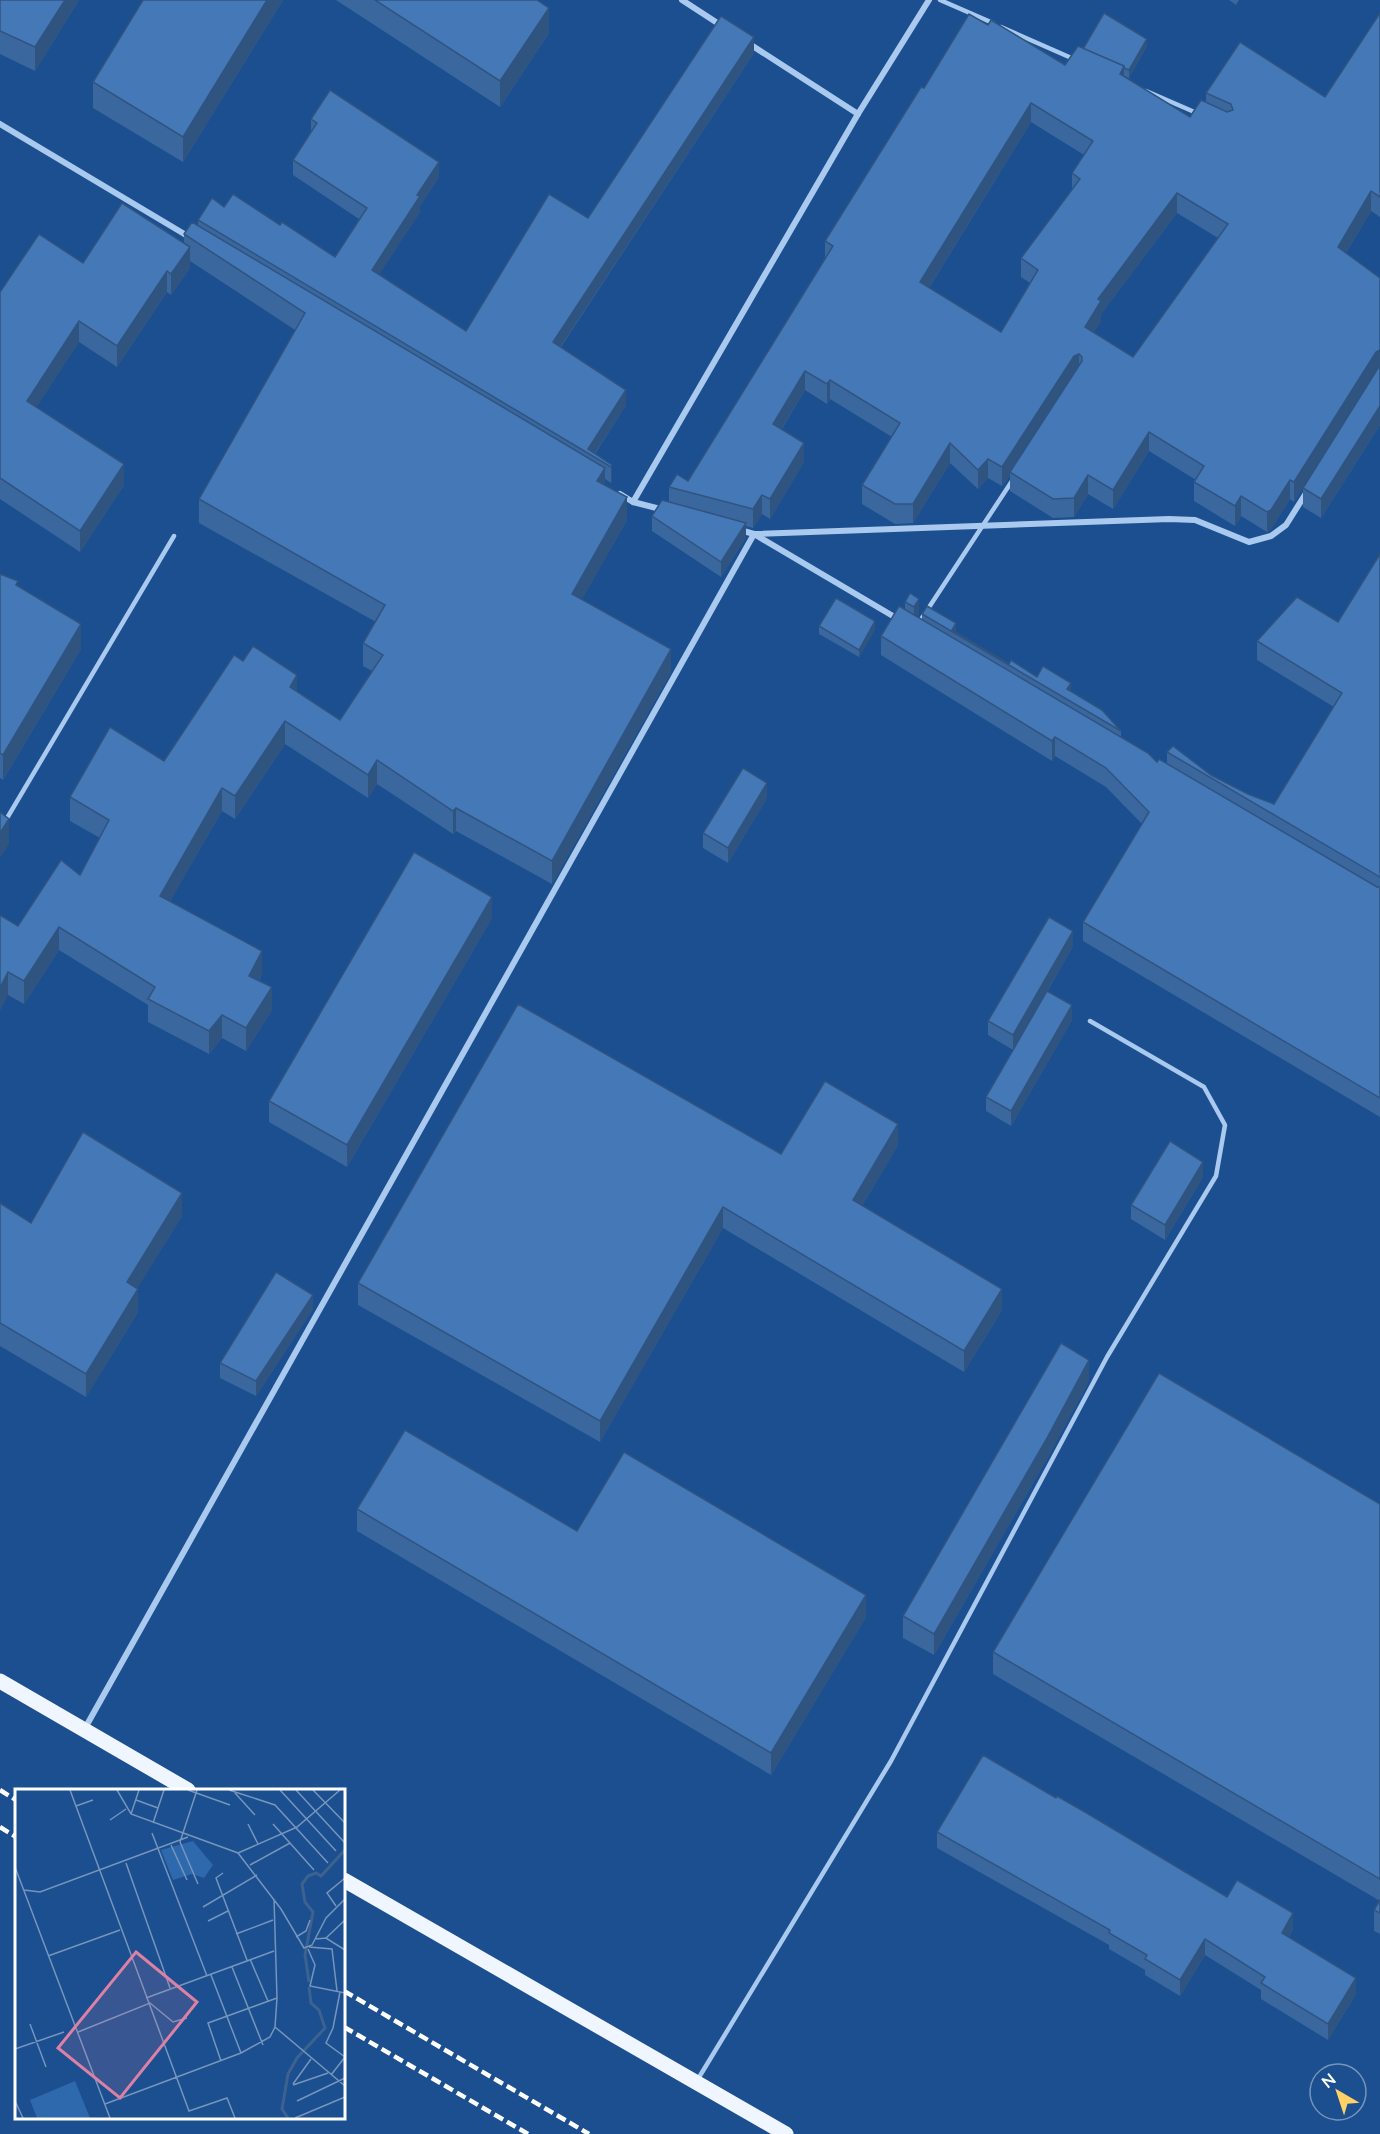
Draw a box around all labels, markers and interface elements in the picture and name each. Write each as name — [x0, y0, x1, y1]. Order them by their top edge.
inset map — [15, 1789, 345, 2119]
north arrow — [1308, 2062, 1368, 2122]
text: N — [1317, 2069, 1339, 2091]

